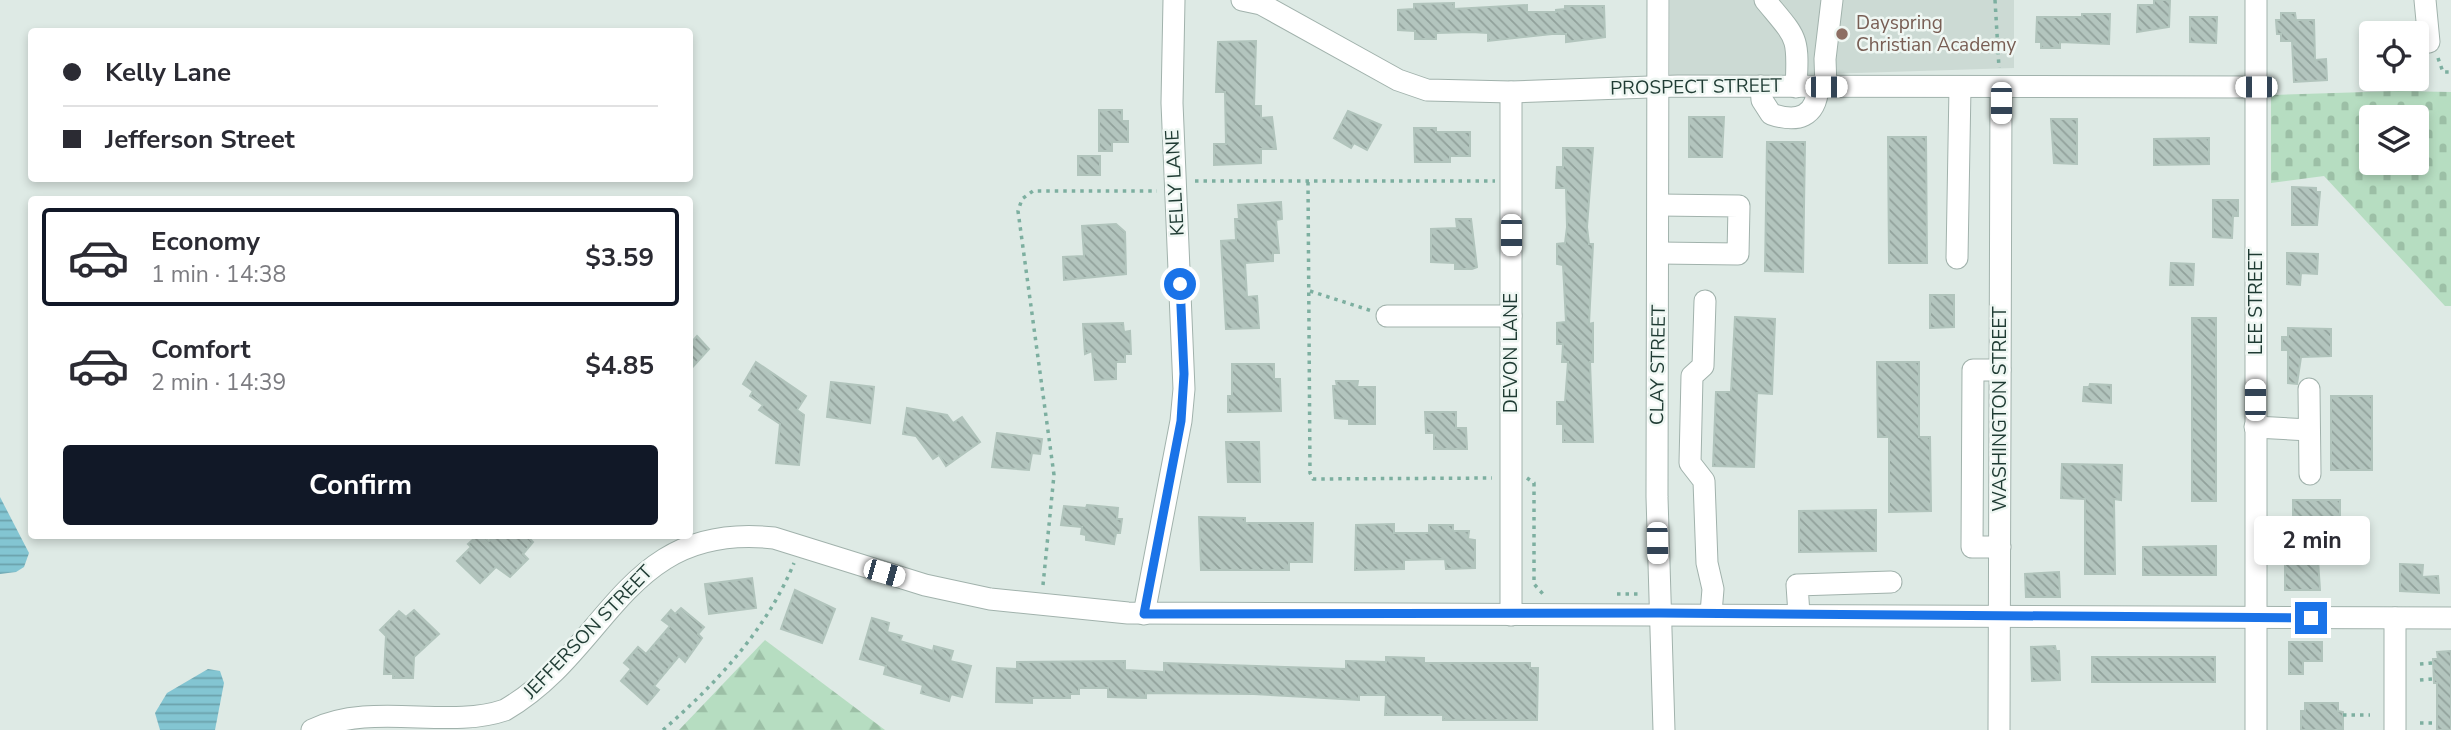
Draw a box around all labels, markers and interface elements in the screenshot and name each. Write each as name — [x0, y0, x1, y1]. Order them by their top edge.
place label: Dayspring Christian Academy — [1856, 10, 2017, 58]
map controls — [2359, 21, 2429, 175]
button: locate — [2359, 21, 2429, 91]
marker: Dayspring Christian Academy — [1834, 26, 1850, 42]
text: Kelly Lane — [105, 55, 231, 90]
street label: PROSPECT STREET — [1610, 72, 1783, 101]
car — [1806, 77, 1848, 98]
car — [2236, 77, 2278, 98]
car — [1991, 82, 2012, 124]
button: layers — [2359, 105, 2429, 175]
text: Jefferson Street — [105, 122, 295, 157]
street label: KELLY LANE — [1159, 129, 1191, 237]
car — [1501, 214, 1522, 256]
text: Economy — [151, 224, 260, 259]
icon: car — [67, 226, 130, 289]
text: $3.59 — [585, 240, 654, 275]
street label: LEE STREET — [2243, 248, 2269, 355]
text: 1 min · 14:38 — [151, 259, 286, 290]
route start — [1164, 268, 1196, 300]
street label: DEVON LANE — [1498, 293, 1524, 413]
street label: CLAY STREET — [1644, 304, 1672, 425]
street label: WASHINGTON STREET — [1987, 306, 2013, 512]
text: Comfort — [151, 332, 251, 367]
icon: car — [67, 334, 130, 397]
text: $4.85 — [585, 348, 654, 383]
text: 2 min · 14:39 — [151, 367, 286, 398]
car — [2245, 379, 2266, 421]
button: Confirm — [63, 445, 658, 525]
callout: 2 min — [2253, 516, 2369, 566]
car — [1647, 522, 1668, 564]
text: 2 min — [2282, 525, 2342, 556]
car — [861, 557, 908, 589]
street label: JEFFERSON STREET — [517, 559, 659, 705]
route end — [2295, 602, 2327, 634]

